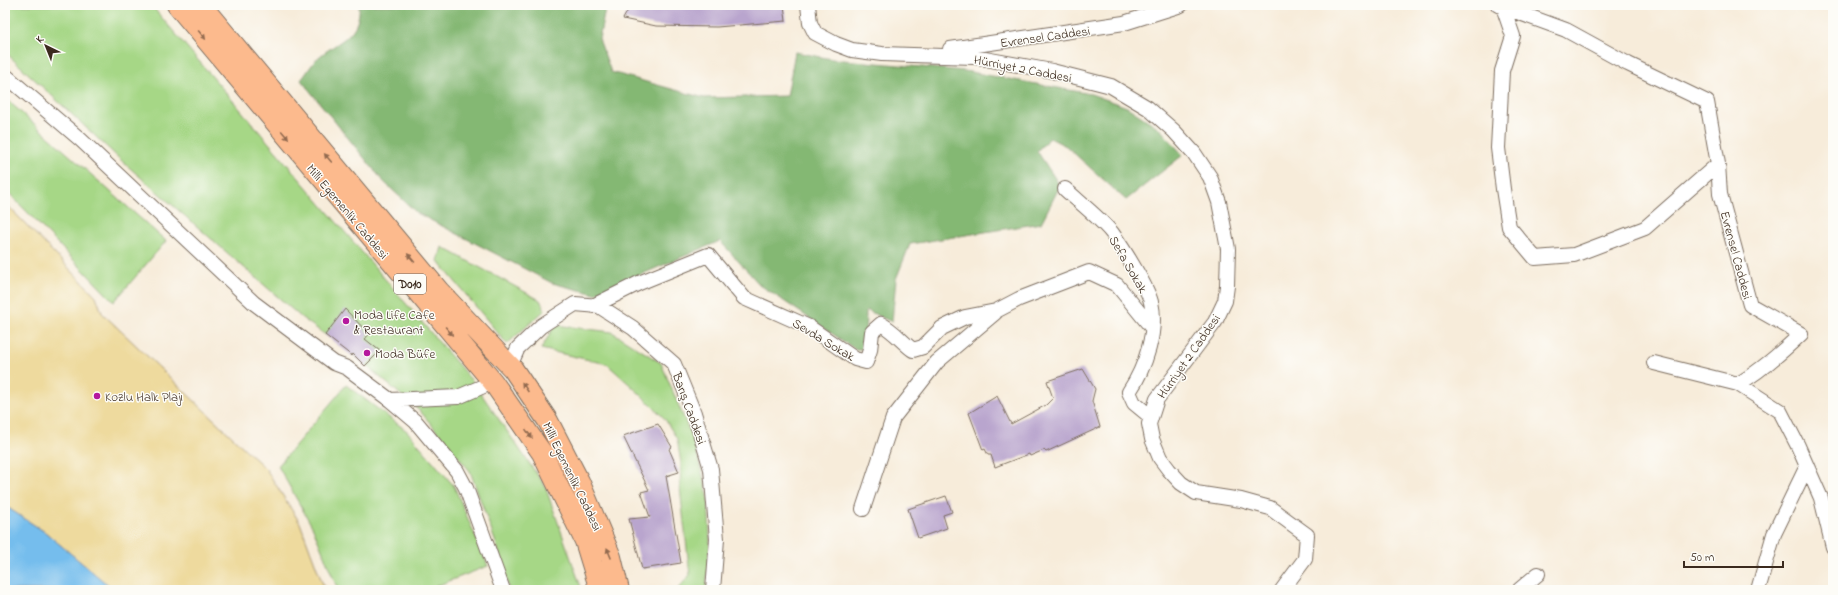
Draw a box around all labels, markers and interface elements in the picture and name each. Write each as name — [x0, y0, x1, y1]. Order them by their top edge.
street label: Evrensel Caddesi — [999, 22, 1091, 53]
north arrow — [26, 26, 66, 66]
one-way arrow — [197, 30, 206, 40]
text: K — [32, 31, 48, 47]
street label: Hürriyet 2 Caddesi — [972, 51, 1073, 89]
one-way arrow — [281, 129, 289, 140]
one-way arrow — [324, 153, 333, 164]
street label: Milli Egemenlik Caddesi — [301, 160, 392, 264]
street label: Evrensel Caddesi — [1715, 209, 1756, 302]
street label: Sefa Sokak — [1104, 232, 1152, 297]
one-way arrow — [407, 253, 416, 264]
road number: D010 — [394, 274, 426, 294]
place label: Moda Life Cafe & Restaurant — [354, 306, 435, 340]
street label: Hürriyet 2 Caddesi — [1153, 311, 1226, 404]
street label: Sevda Sokak — [788, 314, 858, 367]
marker: Moda Life Cafe & Restaurant — [341, 316, 351, 326]
one-way arrow — [445, 326, 454, 336]
place label: Moda Büfe — [375, 345, 435, 364]
marker: Moda Büfe — [362, 348, 372, 358]
street label: Barış Caddesi — [666, 369, 710, 447]
one-way arrow — [521, 382, 529, 392]
place label: Kozlu Halk Plajı — [105, 388, 183, 407]
marker: Kozlu Halk Plajı — [92, 391, 102, 401]
street label: Milli Egemenlik Caddesi — [536, 419, 606, 535]
one-way arrow — [525, 428, 532, 440]
scale bar — [1684, 543, 1783, 569]
one-way arrow — [605, 546, 611, 558]
text: 50 m — [1690, 549, 1714, 567]

